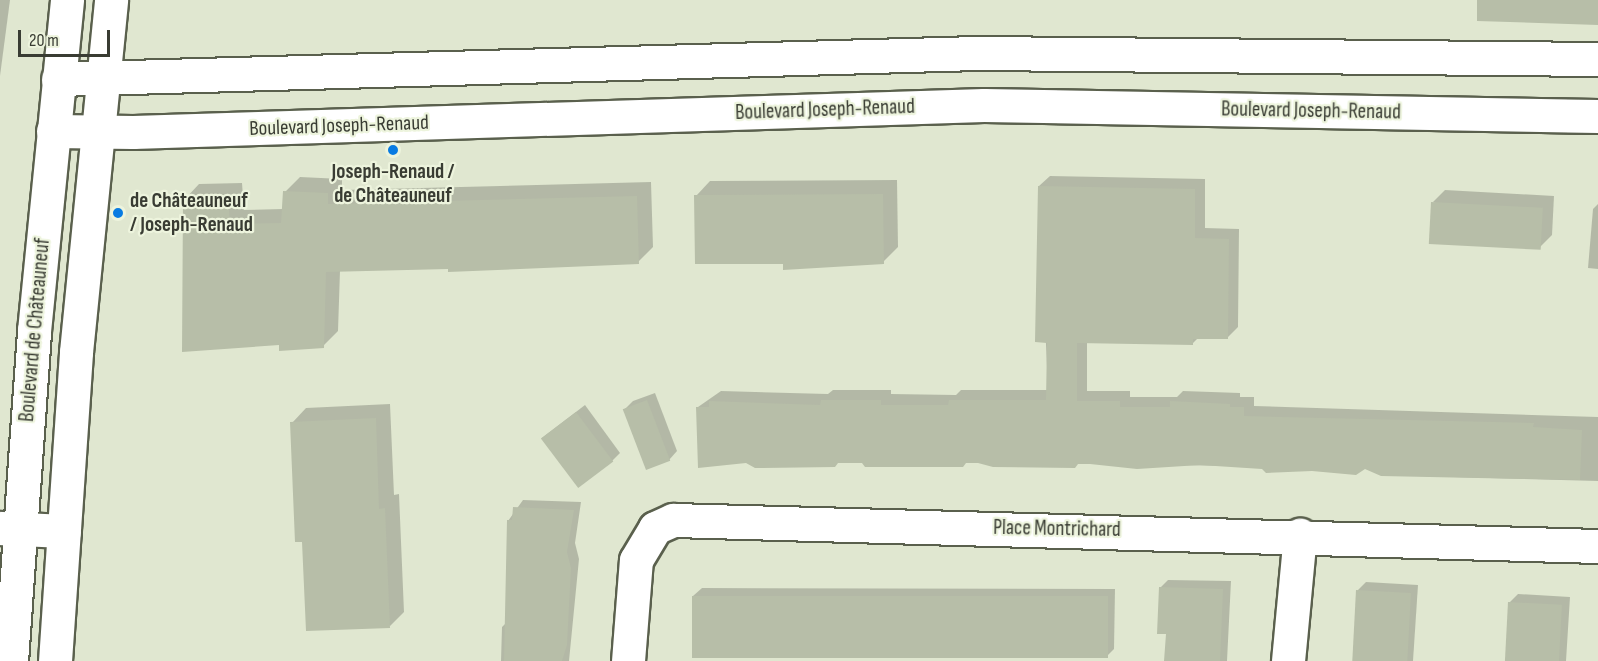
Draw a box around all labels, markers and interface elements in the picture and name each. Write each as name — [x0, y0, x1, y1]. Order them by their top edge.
scale bar — [21, 18, 112, 56]
text: 20 m — [29, 30, 59, 51]
street label: Boulevard Joseph-Renaud — [735, 94, 915, 126]
street label: Boulevard Joseph-Renaud — [1221, 97, 1401, 125]
street label: Boulevard Joseph-Renaud — [249, 110, 429, 142]
marker: Joseph-Renaud / de Châteauneuf — [386, 143, 400, 157]
place label: Joseph-Renaud / de Châteauneuf — [332, 159, 454, 209]
place label: de Châteauneuf / Joseph-Renaud — [130, 188, 253, 238]
marker: de Châteauneuf / Joseph-Renaud — [111, 206, 125, 220]
street label: Boulevard de Châteauneuf — [14, 237, 56, 423]
street label: Place Montrichard — [993, 515, 1121, 543]

